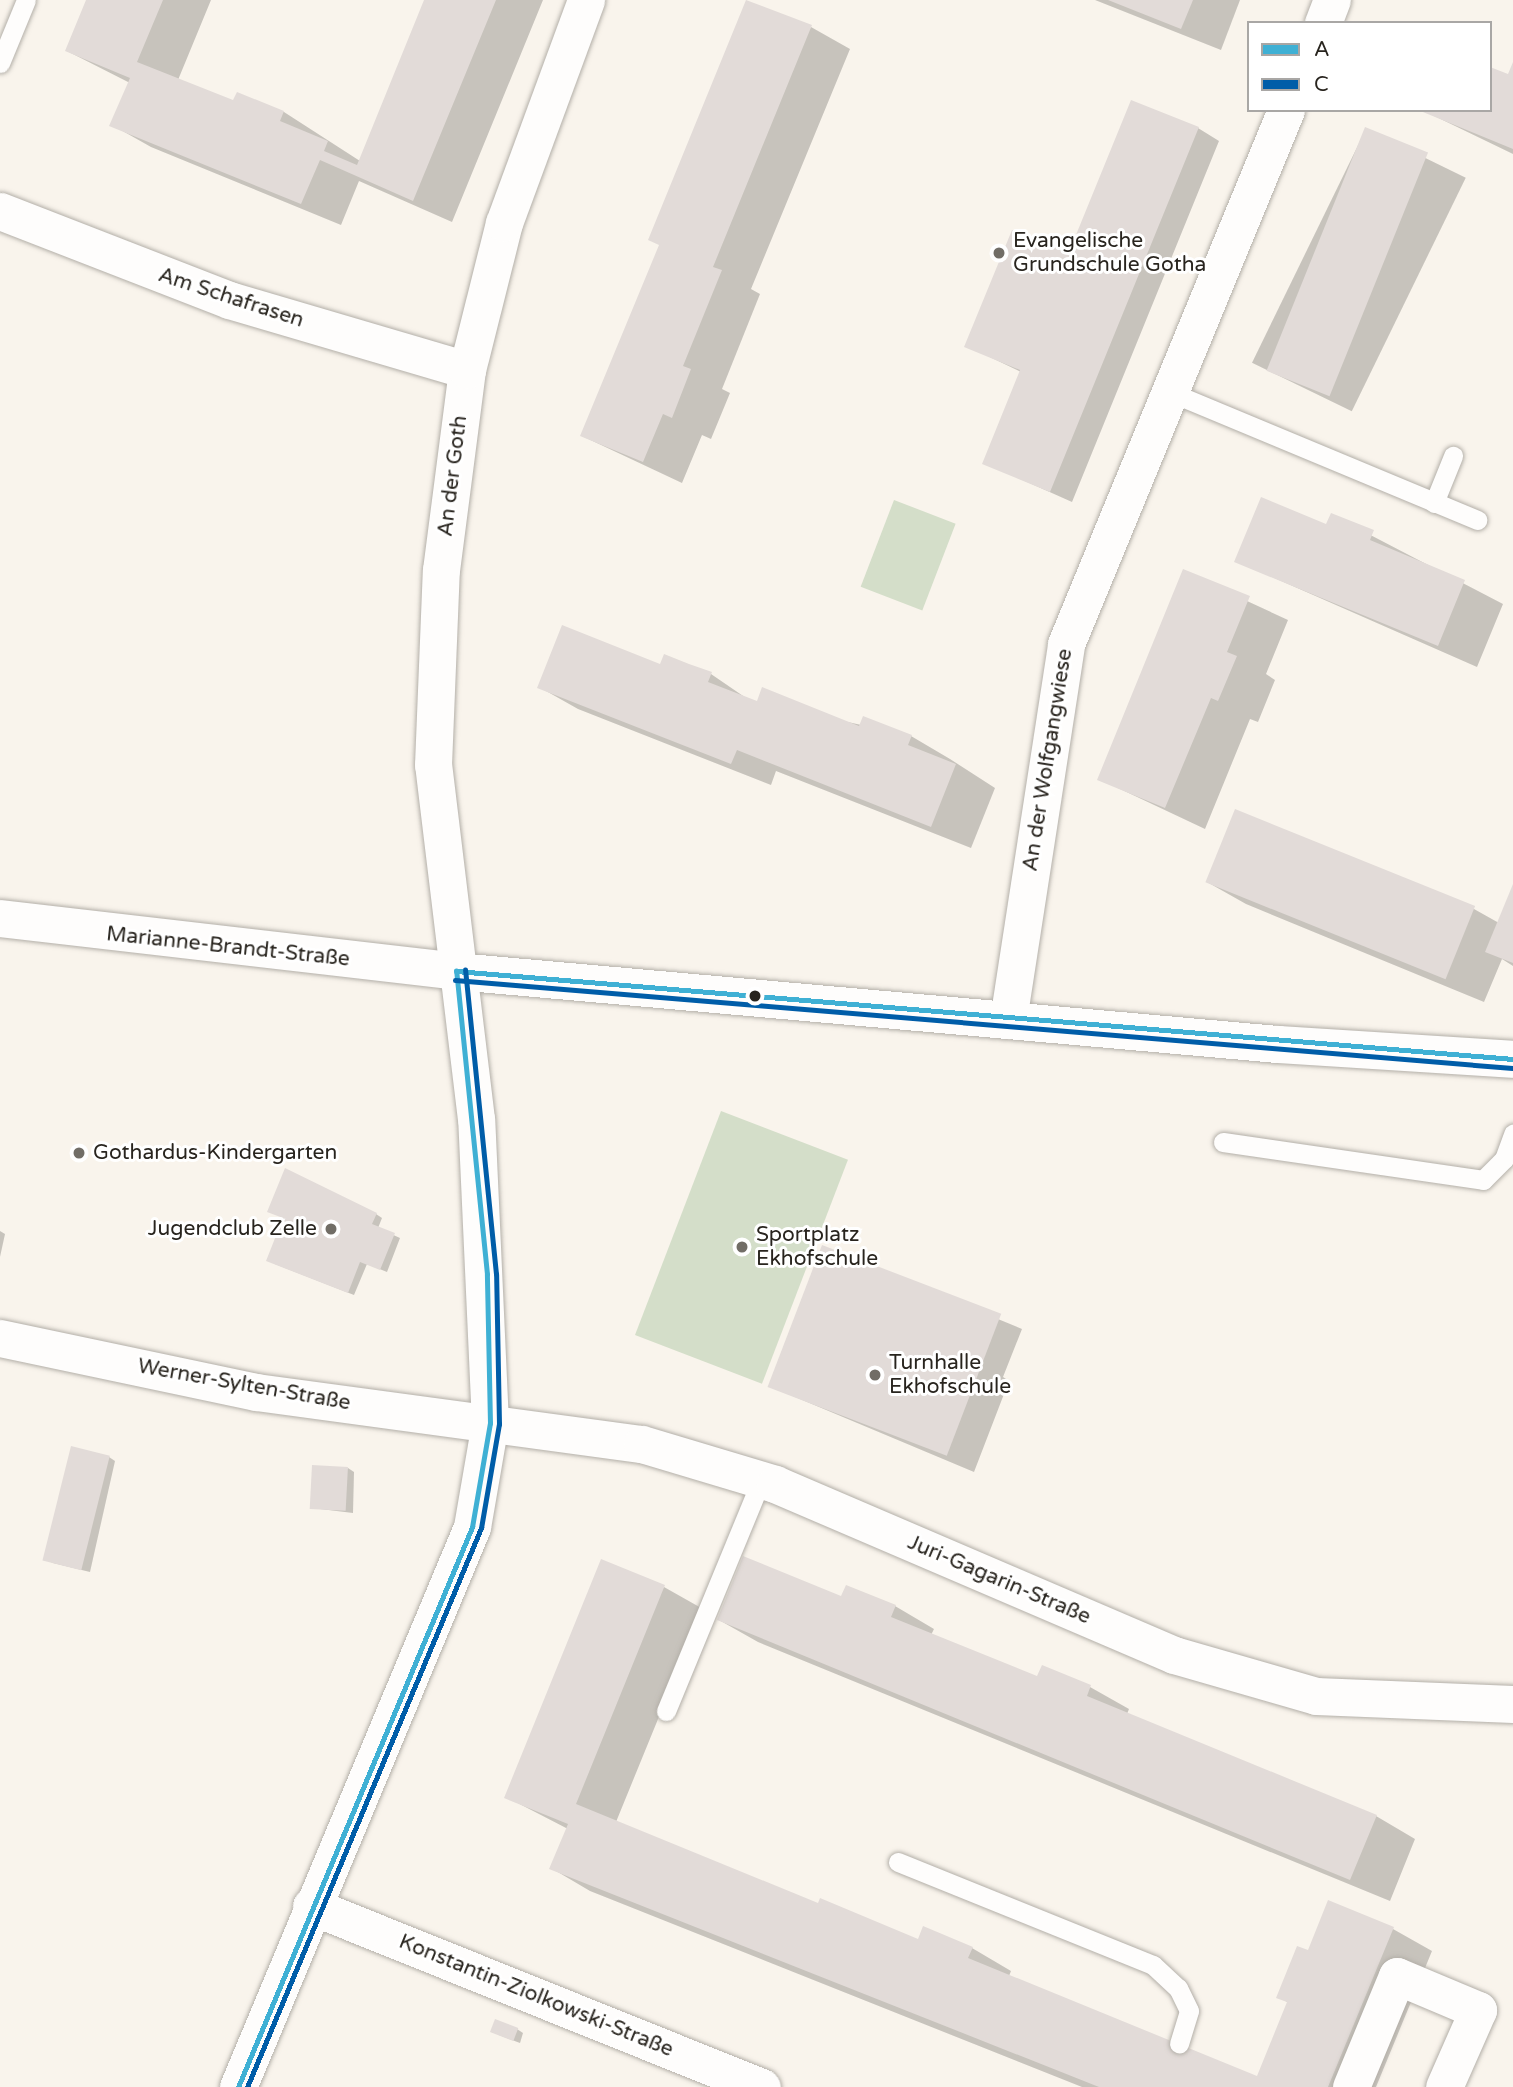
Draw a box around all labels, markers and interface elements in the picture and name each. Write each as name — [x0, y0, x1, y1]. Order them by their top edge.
legend — [1247, 21, 1492, 112]
text: A — [1314, 37, 1330, 62]
text: C — [1314, 72, 1329, 97]
place label: Evangelische Grundschule Gotha — [1013, 228, 1206, 278]
marker: Evangelische Grundschule Gotha — [991, 245, 1007, 261]
street label: Am Schafrasen — [155, 263, 307, 333]
street label: An der Goth — [433, 414, 473, 538]
street label: An der Wolfgangwiese — [1018, 647, 1078, 873]
street label: Marianne-Brandt-Straße — [105, 922, 351, 972]
unlabelled marker — [748, 989, 762, 1003]
place label: Gothardus-Kindergarten — [93, 1140, 337, 1166]
marker: Gothardus-Kindergarten — [71, 1145, 87, 1161]
place label: Jugendclub Zelle — [148, 1216, 317, 1242]
marker: Jugendclub Zelle — [323, 1221, 339, 1237]
place label: Sportplatz Ekhofschule — [756, 1222, 878, 1272]
marker: Sportplatz Ekhofschule — [734, 1239, 750, 1255]
place label: Turnhalle Ekhofschule — [889, 1350, 1011, 1400]
street label: Werner-Sylten-Straße — [136, 1354, 352, 1416]
marker: Turnhalle Ekhofschule — [867, 1367, 883, 1383]
street label: Juri-Gagarin-Straße — [904, 1530, 1094, 1630]
street label: Konstantin-Ziolkowski-Straße — [395, 1929, 677, 2063]

